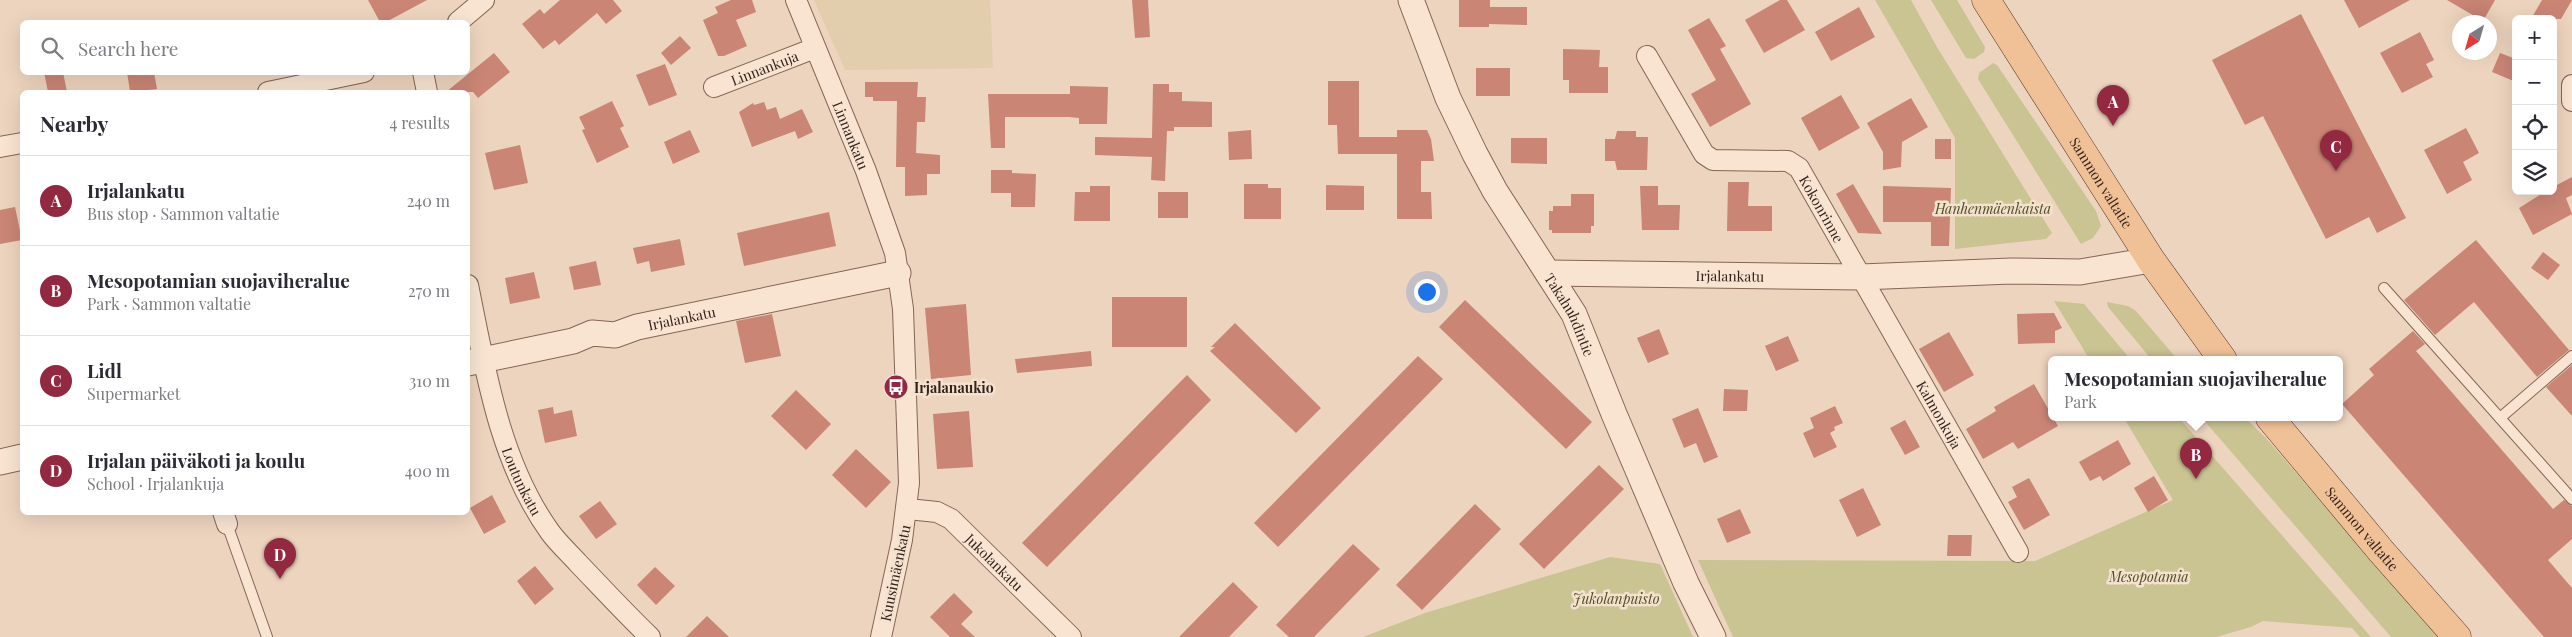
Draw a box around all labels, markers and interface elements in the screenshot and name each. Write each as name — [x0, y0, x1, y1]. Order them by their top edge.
north arrow — [2452, 15, 2497, 60]
map controls — [2512, 15, 2557, 195]
button: + — [2512, 15, 2557, 60]
search box — [20, 20, 470, 75]
icon: search — [38, 34, 66, 62]
text: Search here — [78, 35, 178, 61]
street label: Linnankuja — [728, 46, 801, 89]
button: − — [2512, 60, 2557, 105]
pin: A — [2097, 85, 2129, 126]
street label: Linnankatu — [829, 98, 874, 172]
button: locate — [2512, 105, 2557, 150]
text: Nearby — [40, 109, 109, 137]
text: 4 results — [389, 112, 450, 133]
pin: C — [2320, 130, 2352, 171]
street label: Sammon valtatie — [2066, 133, 2138, 232]
button: layers — [2512, 150, 2557, 195]
street label: Kokonrinne — [1796, 172, 1849, 246]
text: Irjalankatu — [87, 177, 185, 203]
text: A — [51, 190, 61, 211]
text: 240 m — [407, 190, 450, 211]
park label: Hanhenmäenkaista — [1934, 199, 2051, 218]
text: Bus stop · Sammon valtatie — [87, 203, 280, 224]
street label: Irjalankatu — [1695, 265, 1764, 285]
text: Mesopotamian suojaviheralue — [87, 267, 350, 293]
street label: Takahuhdintie — [1541, 269, 1599, 359]
your location — [1414, 279, 1440, 305]
text: B — [51, 280, 61, 301]
text: 270 m — [408, 280, 450, 301]
text: Park · Sammon valtatie — [87, 293, 251, 314]
street label: Irjalankatu — [646, 301, 717, 334]
popup — [2048, 356, 2343, 421]
text: Lidl — [87, 357, 122, 383]
text: Mesopotamian suojaviheralue — [2064, 365, 2327, 391]
text: C — [50, 370, 62, 391]
text: 310 m — [409, 370, 450, 391]
bus stop icon: Irjalanaukio — [883, 374, 909, 400]
street label: Kalmonkuja — [1913, 377, 1966, 452]
place label: Irjalanaukio — [914, 378, 994, 397]
text: Supermarket — [87, 383, 181, 404]
text: Park — [2064, 391, 2097, 412]
pin: B — [2180, 438, 2212, 479]
street label: Loutunkatu — [498, 444, 546, 519]
text: Irjalan päiväkoti ja koulu — [87, 447, 305, 473]
text: D — [50, 460, 62, 481]
text: 400 m — [405, 460, 450, 481]
text: School · Irjalankuja — [87, 473, 224, 494]
street label: Sammon valtatie — [2322, 482, 2403, 575]
street label: Kuusimäenkatu — [875, 523, 915, 623]
street label: Jukolankatu — [961, 528, 1028, 595]
pin: D — [264, 538, 296, 579]
park label: Mesopotamia — [2108, 567, 2189, 586]
park label: Jukolanpuisto — [1573, 589, 1660, 608]

